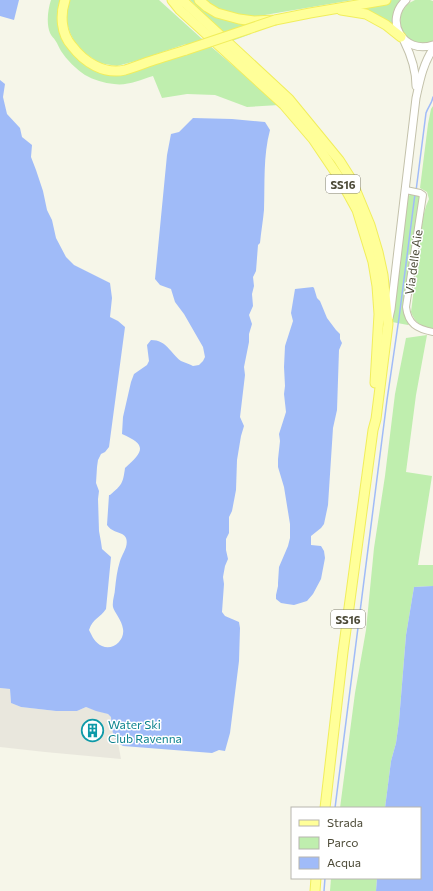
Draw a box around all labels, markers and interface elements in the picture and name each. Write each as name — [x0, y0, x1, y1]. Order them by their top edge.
road number: SS16 — [326, 175, 360, 193]
street label: Via delle Aie — [402, 229, 424, 295]
road number: SS16 — [331, 610, 365, 628]
place label: Water Ski Club Ravenna — [108, 717, 182, 745]
building icon: Water Ski Club Ravenna — [79, 718, 105, 744]
legend — [291, 807, 421, 879]
text: Strada — [327, 815, 363, 829]
text: Parco — [327, 835, 359, 849]
text: Acqua — [327, 855, 361, 869]

